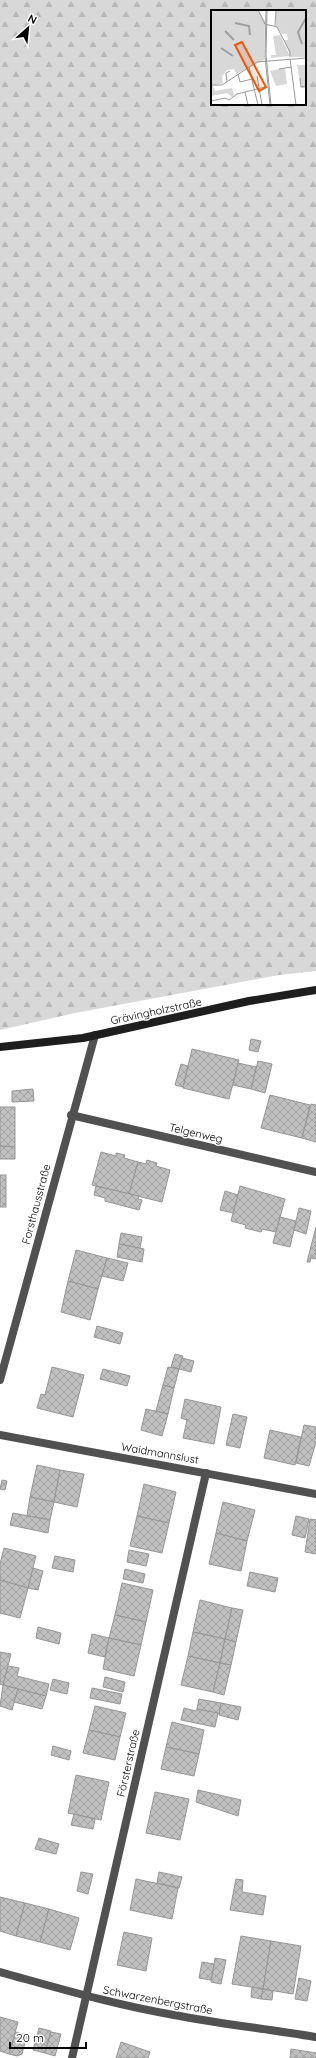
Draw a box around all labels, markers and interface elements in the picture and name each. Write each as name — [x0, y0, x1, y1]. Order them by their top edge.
north arrow — [8, 8, 48, 48]
inset map — [211, 10, 306, 105]
text: N — [26, 11, 39, 27]
street label: Grävingholzstraße — [109, 994, 203, 1028]
street label: Telgenweg — [168, 1120, 224, 1146]
street label: Forsthausstraße — [19, 1162, 53, 1246]
street label: Waidmannslust — [120, 1439, 200, 1467]
street label: Försterstraße — [113, 1728, 143, 1798]
street label: Schwarzenbergstraße — [102, 1983, 214, 2017]
scale bar — [10, 2024, 86, 2050]
text: 20 m — [16, 2030, 44, 2045]

